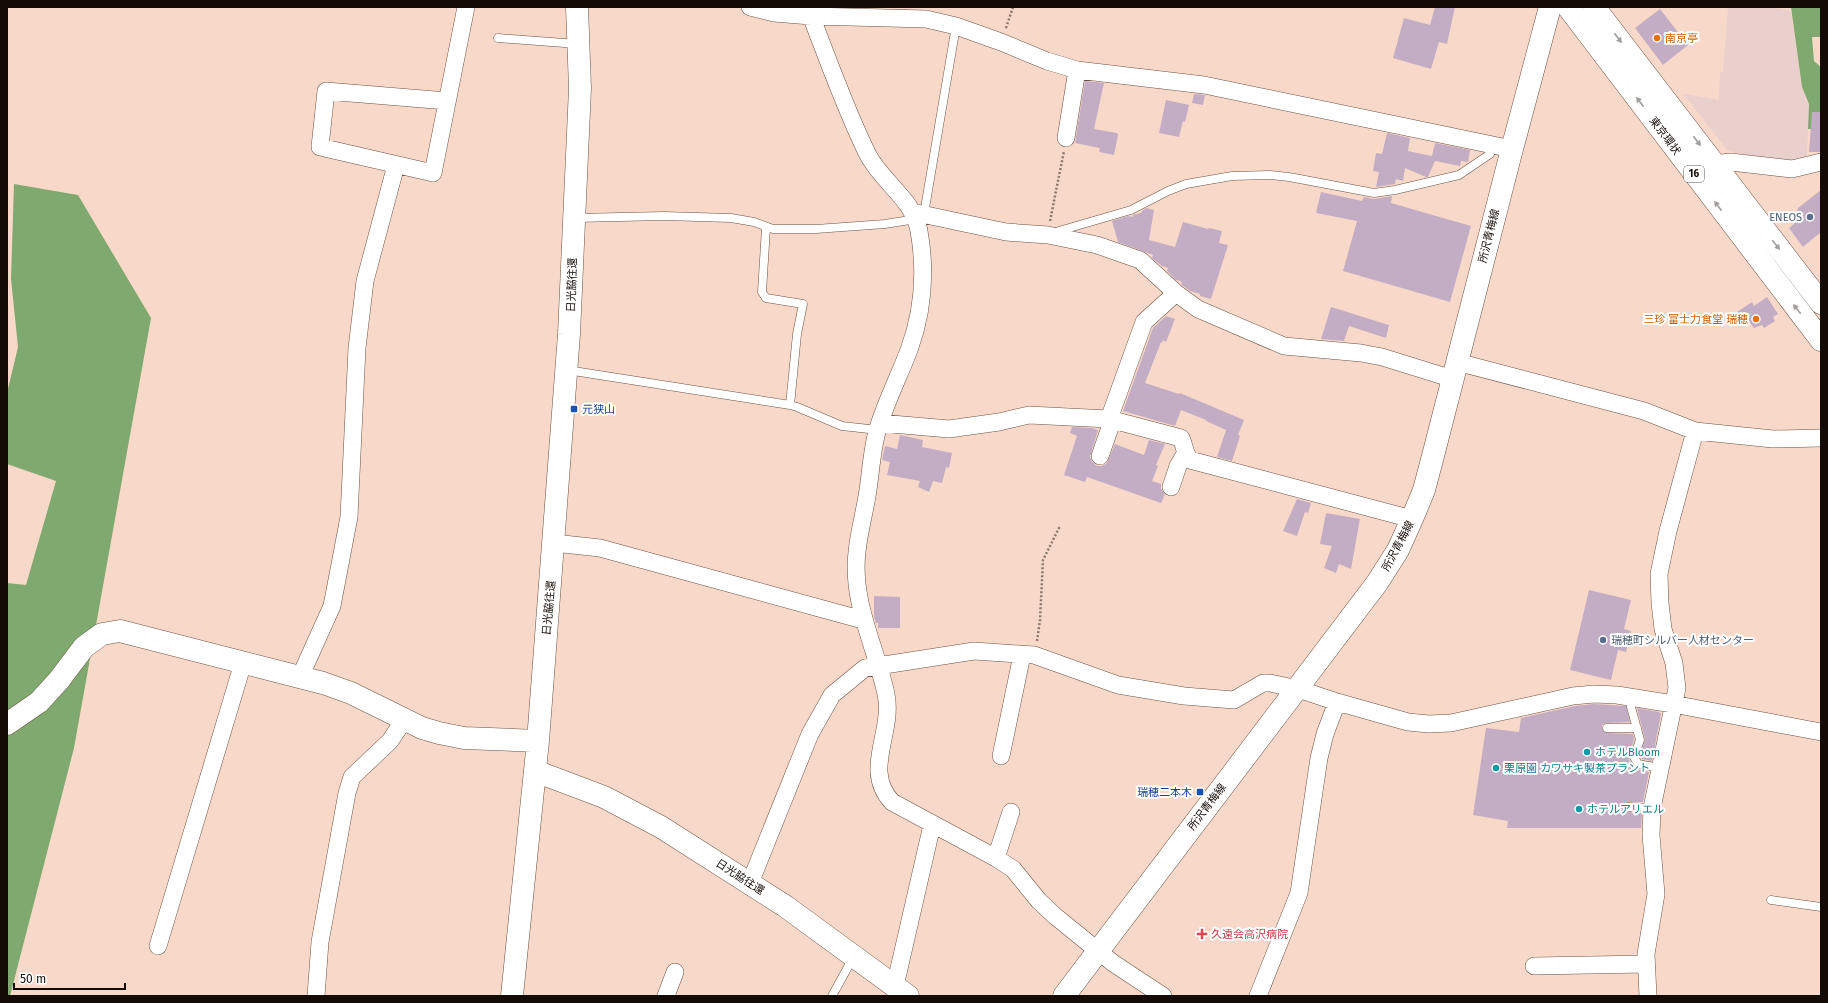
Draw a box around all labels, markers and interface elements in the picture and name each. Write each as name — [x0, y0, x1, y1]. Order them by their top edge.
place label: 南京亭 — [1665, 32, 1698, 45]
one-way arrow — [1614, 33, 1622, 43]
marker: 南京亭 — [1652, 33, 1662, 43]
one-way arrow — [1635, 97, 1644, 108]
street label: 東京環状 — [1647, 115, 1684, 158]
one-way arrow — [1692, 136, 1701, 147]
road number: 16 — [1684, 166, 1704, 182]
one-way arrow — [1714, 201, 1722, 212]
street label: 所沢青梅線 — [1476, 208, 1502, 264]
place label: ENEOS — [1769, 211, 1802, 224]
marker: ENEOS — [1805, 212, 1815, 222]
one-way arrow — [1772, 239, 1780, 250]
street label: 日光脇往還 — [565, 257, 579, 313]
one-way arrow — [1793, 304, 1801, 315]
place label: 三珍 富士力食堂 瑞穂 — [1643, 313, 1748, 326]
marker: 三珍 富士力食堂 瑞穂 — [1751, 314, 1761, 324]
place label: 元狭山 — [582, 403, 615, 416]
marker: 元狭山 — [569, 404, 579, 414]
street label: 所沢青梅線 — [1379, 519, 1417, 573]
street label: 日光脇往還 — [540, 580, 558, 636]
place label: 瑞穂町シルバー人材センター — [1611, 634, 1754, 647]
marker: 瑞穂町シルバー人材センター — [1598, 635, 1608, 645]
place label: ホテルBloom — [1595, 746, 1660, 759]
marker: ホテルBloom — [1582, 747, 1592, 757]
place label: 栗原園 カワサキ製茶プラント — [1504, 762, 1650, 775]
marker: 栗原園 カワサキ製茶プラント — [1491, 763, 1501, 773]
street label: 所沢青梅線 — [1185, 781, 1229, 833]
place label: 瑞穂二本木 — [1137, 786, 1192, 799]
marker: 瑞穂二本木 — [1195, 787, 1205, 797]
place label: ホテルアリエル — [1587, 803, 1664, 816]
marker: ホテルアリエル — [1574, 804, 1584, 814]
street label: 日光脇往還 — [713, 857, 767, 897]
marker: 久遠会高沢病院 — [1196, 928, 1208, 940]
place label: 久遠会高沢病院 — [1211, 928, 1288, 941]
scale bar — [14, 965, 125, 991]
text: 50 m — [20, 972, 46, 986]

